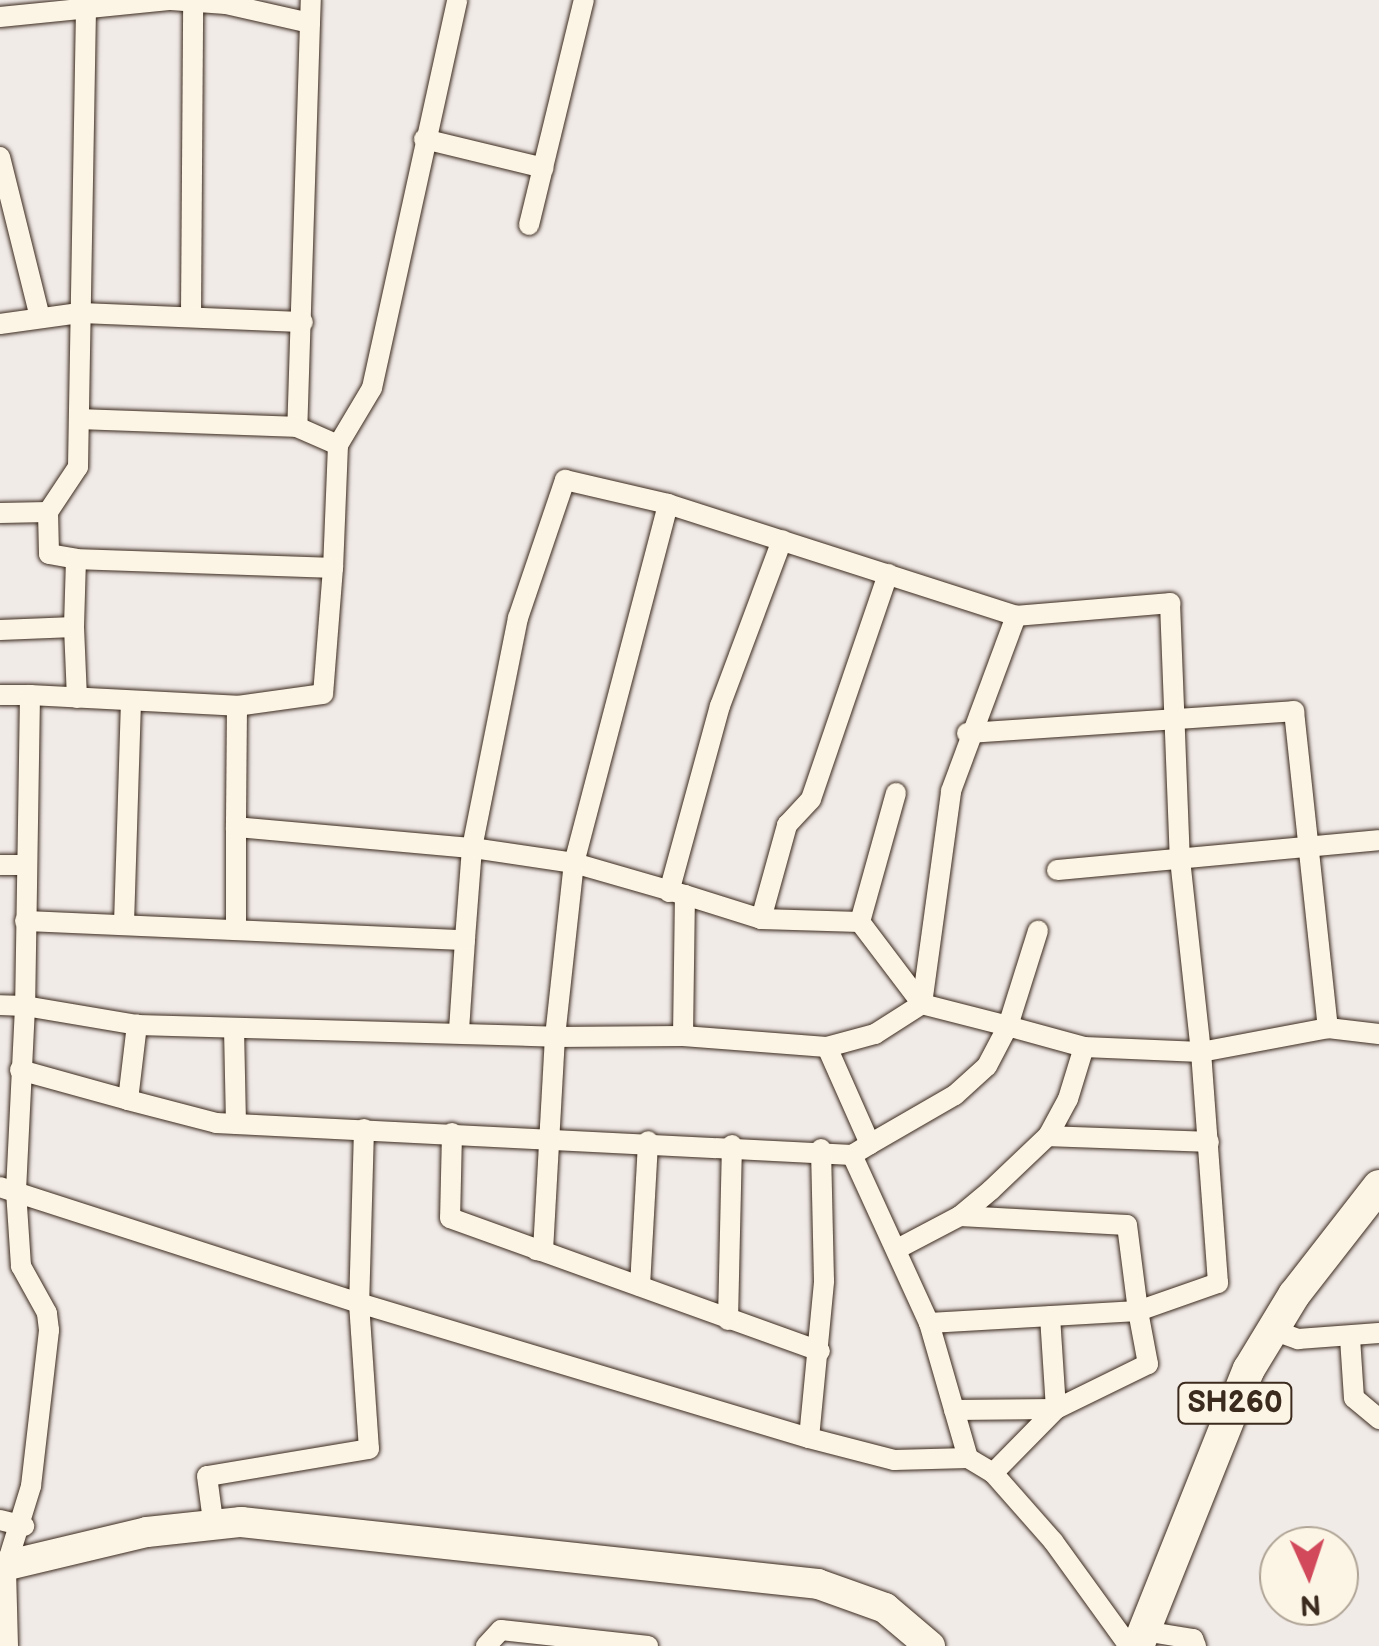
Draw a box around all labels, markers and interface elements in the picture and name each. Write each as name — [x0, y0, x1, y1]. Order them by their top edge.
road number: SH260 — [1175, 1378, 1295, 1428]
north arrow — [1259, 1526, 1359, 1626]
text: N — [1299, 1587, 1322, 1621]

